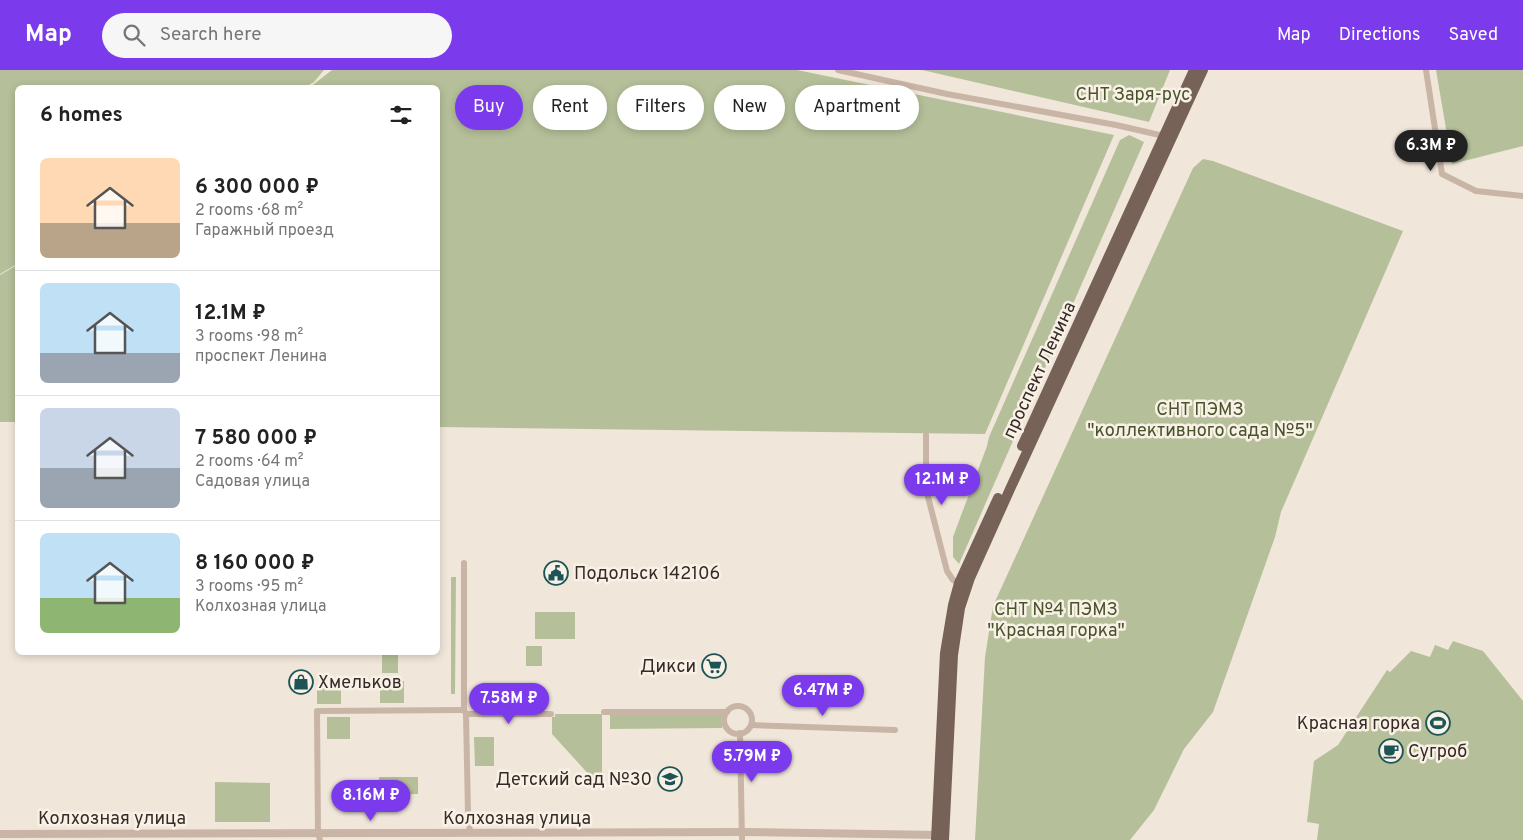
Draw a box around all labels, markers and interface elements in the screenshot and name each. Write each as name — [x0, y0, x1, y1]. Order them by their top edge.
search box — [102, 13, 452, 58]
text: Map — [25, 20, 72, 50]
icon: search — [120, 21, 148, 49]
text: Search here — [160, 23, 261, 47]
text: Map — [1277, 24, 1311, 47]
text: Directions — [1339, 24, 1421, 47]
text: Saved — [1449, 24, 1498, 47]
park label: СНТ Заря-рус — [1076, 84, 1190, 107]
chip: Buy — [455, 85, 523, 130]
chip: Rent — [533, 85, 607, 130]
chip: Filters — [617, 85, 704, 130]
chip: New — [714, 85, 785, 130]
chip: Apartment — [795, 85, 919, 130]
icon: filters — [387, 101, 415, 129]
text: 6 homes — [40, 102, 123, 129]
pin: 6.3M ₽ — [1390, 129, 1472, 172]
text: 6.3M ₽ — [1406, 136, 1456, 156]
text: 6 300 000 ₽ — [195, 174, 319, 201]
icon: home — [80, 178, 140, 238]
text: 2 rooms · 68 m² — [195, 201, 303, 221]
text: Гаражный проезд — [195, 221, 334, 241]
street label: проспект Ленина — [999, 299, 1082, 443]
text: 12.1M ₽ — [195, 300, 266, 327]
icon: home — [80, 303, 140, 363]
text: 3 rooms · 98 m² — [195, 327, 303, 347]
text: проспект Ленина — [195, 347, 327, 367]
park label: СНТ ПЭМЗ "коллективного сада №5" — [1087, 399, 1313, 443]
text: 7 580 000 ₽ — [195, 425, 317, 452]
icon: home — [80, 428, 140, 488]
text: 2 rooms · 64 m² — [195, 452, 304, 472]
pin: 12.1M ₽ — [896, 464, 988, 506]
text: 12.1M ₽ — [915, 470, 969, 490]
text: Садовая улица — [195, 472, 310, 492]
text: 8 160 000 ₽ — [195, 550, 314, 577]
icon: home — [80, 553, 140, 613]
public building icon: Подольск 142106 — [543, 560, 569, 586]
place label: Подольск 142106 — [574, 563, 720, 586]
text: 3 rooms · 95 m² — [195, 577, 303, 597]
text: Колхозная улица — [195, 597, 326, 617]
park label: СНТ №4 ПЭМЗ "Красная горка" — [987, 599, 1125, 643]
supermarket icon: Дикси — [701, 653, 727, 679]
place label: Дикси — [640, 656, 696, 679]
shop icon: Хмельков — [288, 669, 314, 695]
place label: Хмельков — [318, 672, 402, 695]
pin: 6.47M ₽ — [777, 674, 869, 717]
text: 6.47M ₽ — [793, 681, 853, 701]
pin: 7.58M ₽ — [463, 682, 555, 725]
text: 7.58M ₽ — [480, 689, 538, 709]
sports icon: Красная горка — [1425, 710, 1451, 736]
place label: Красная горка — [1297, 713, 1420, 736]
cafe icon: Сугроб — [1378, 738, 1404, 764]
pin: 5.79M ₽ — [706, 740, 798, 783]
place label: Сугроб — [1408, 741, 1467, 764]
text: 5.79M ₽ — [723, 747, 781, 767]
school or university icon: Детский сад №30 — [657, 766, 683, 792]
place label: Детский сад №30 — [496, 769, 652, 792]
pin: 8.16M ₽ — [325, 780, 417, 822]
text: 8.16M ₽ — [342, 786, 400, 806]
street label: Колхозная улица — [38, 808, 186, 831]
street label: Колхозная улица — [443, 808, 591, 831]

